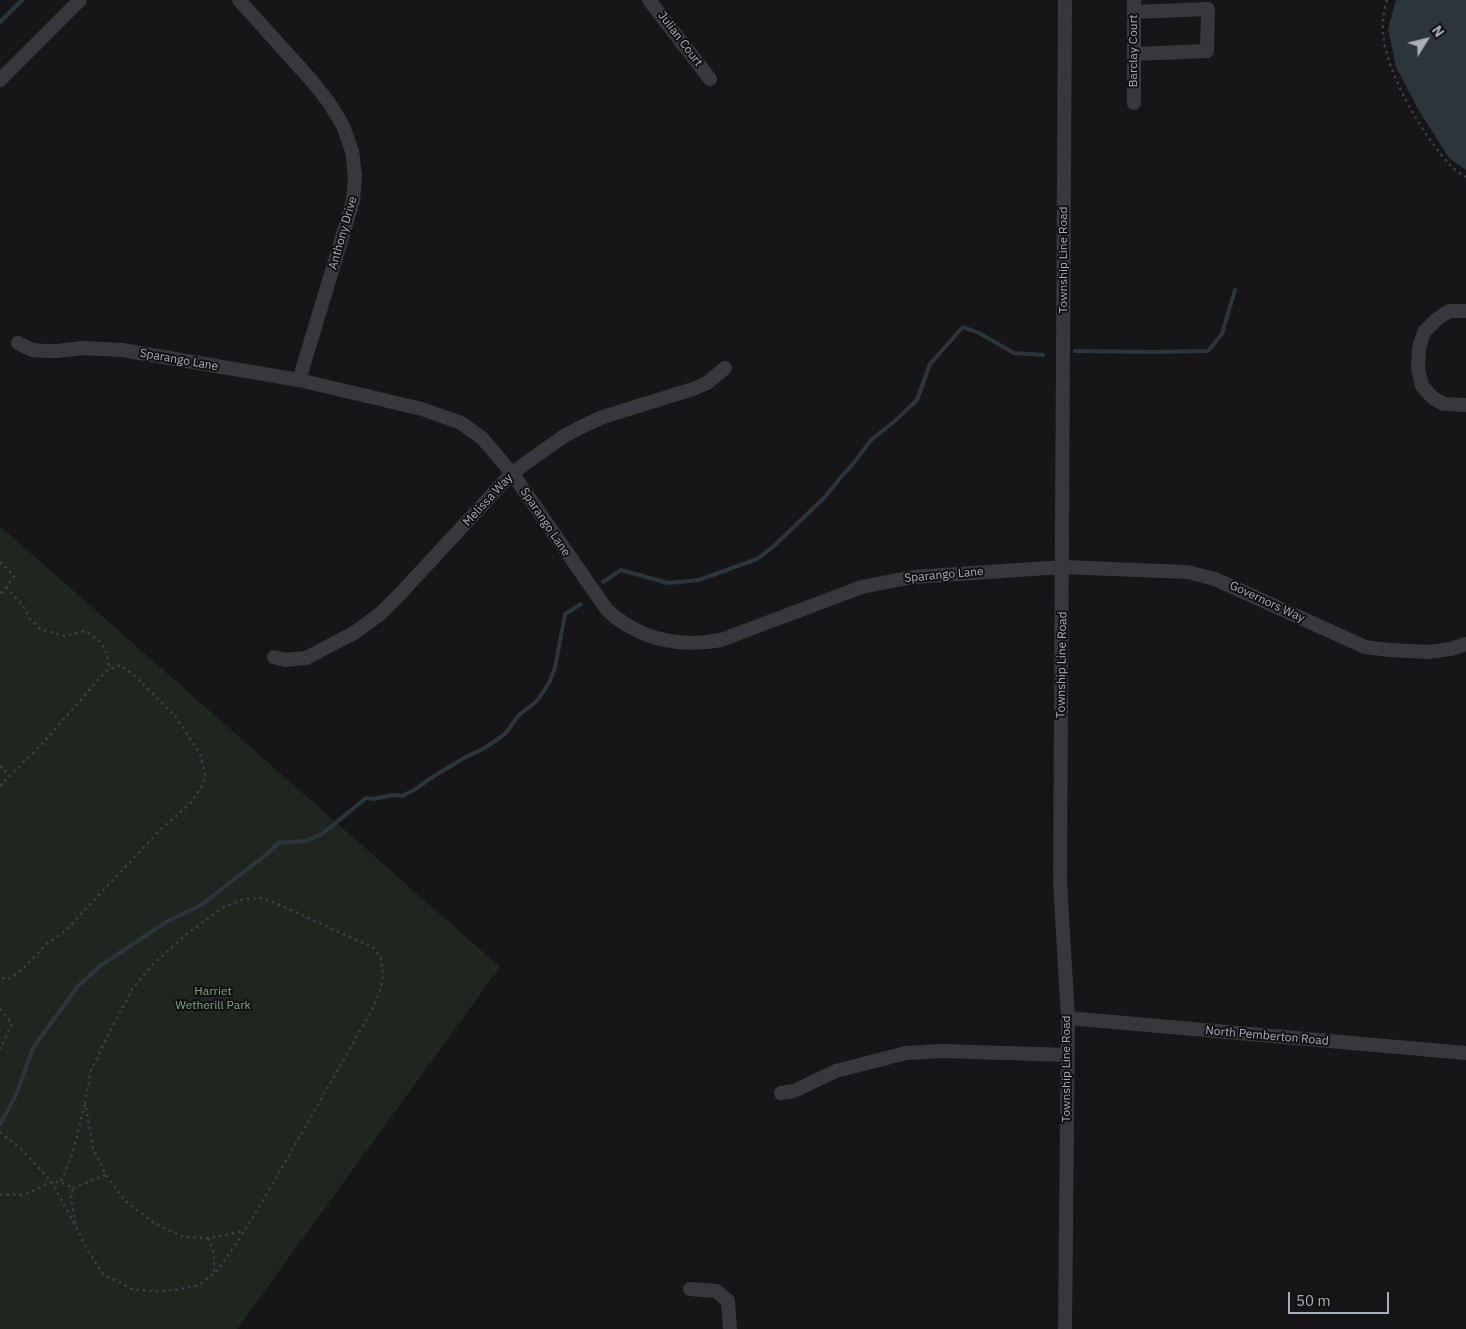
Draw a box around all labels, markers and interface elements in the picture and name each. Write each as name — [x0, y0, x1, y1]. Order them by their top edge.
street label: Julian Court — [655, 9, 705, 69]
street label: Barclay Court — [1127, 15, 1141, 87]
north arrow — [1401, 15, 1451, 65]
text: N — [1428, 22, 1448, 41]
street label: Anthony Drive — [326, 195, 360, 271]
street label: Township Line Road — [1057, 206, 1071, 314]
street label: Sparango Lane — [139, 346, 219, 374]
street label: Melissa Way — [460, 471, 516, 529]
street label: Sparango Lane — [517, 485, 573, 559]
street label: Sparango Lane — [904, 564, 984, 586]
street label: Governors Way — [1227, 578, 1307, 626]
street label: Township Line Road — [1054, 611, 1070, 719]
park label: Harriet Wetherill Park — [175, 985, 251, 1013]
street label: Township Line Road — [1060, 1015, 1074, 1123]
street label: North Pemberton Road — [1205, 1023, 1329, 1049]
scale bar — [1291, 1282, 1392, 1314]
text: 50 m — [1296, 1291, 1331, 1310]

